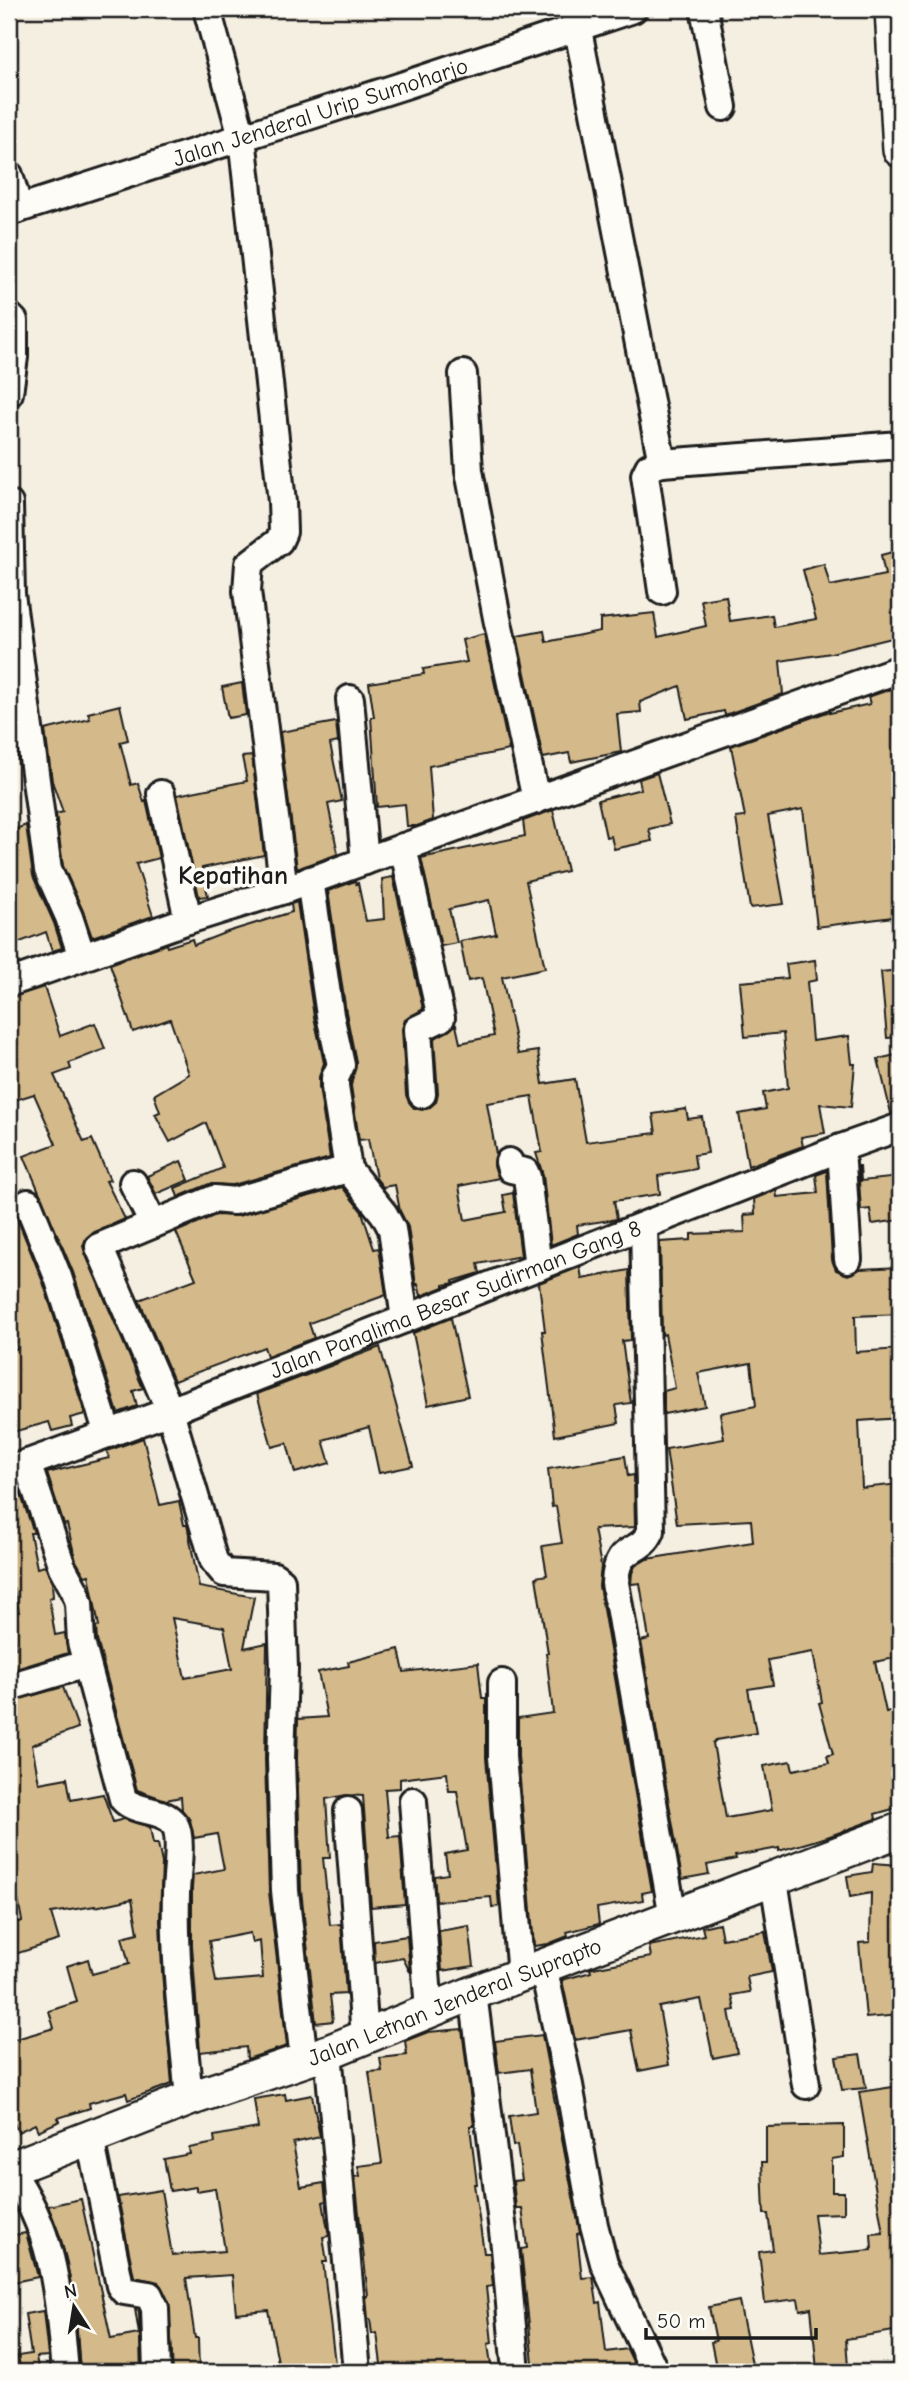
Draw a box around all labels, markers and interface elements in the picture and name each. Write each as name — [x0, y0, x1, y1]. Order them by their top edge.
street label: Jalan Jenderal Urip Sumoharjo — [169, 52, 471, 172]
district label: Kepatihan — [178, 861, 288, 891]
street label: Jalan Panglima Besar Sudirman Gang 8 — [266, 1214, 645, 1384]
street label: Jalan Letnan Jenderal Suprapto — [304, 1932, 605, 2071]
north arrow — [38, 2272, 108, 2342]
text: N — [62, 2279, 79, 2303]
scale bar — [646, 2297, 816, 2341]
text: 50 m — [657, 2309, 706, 2333]

